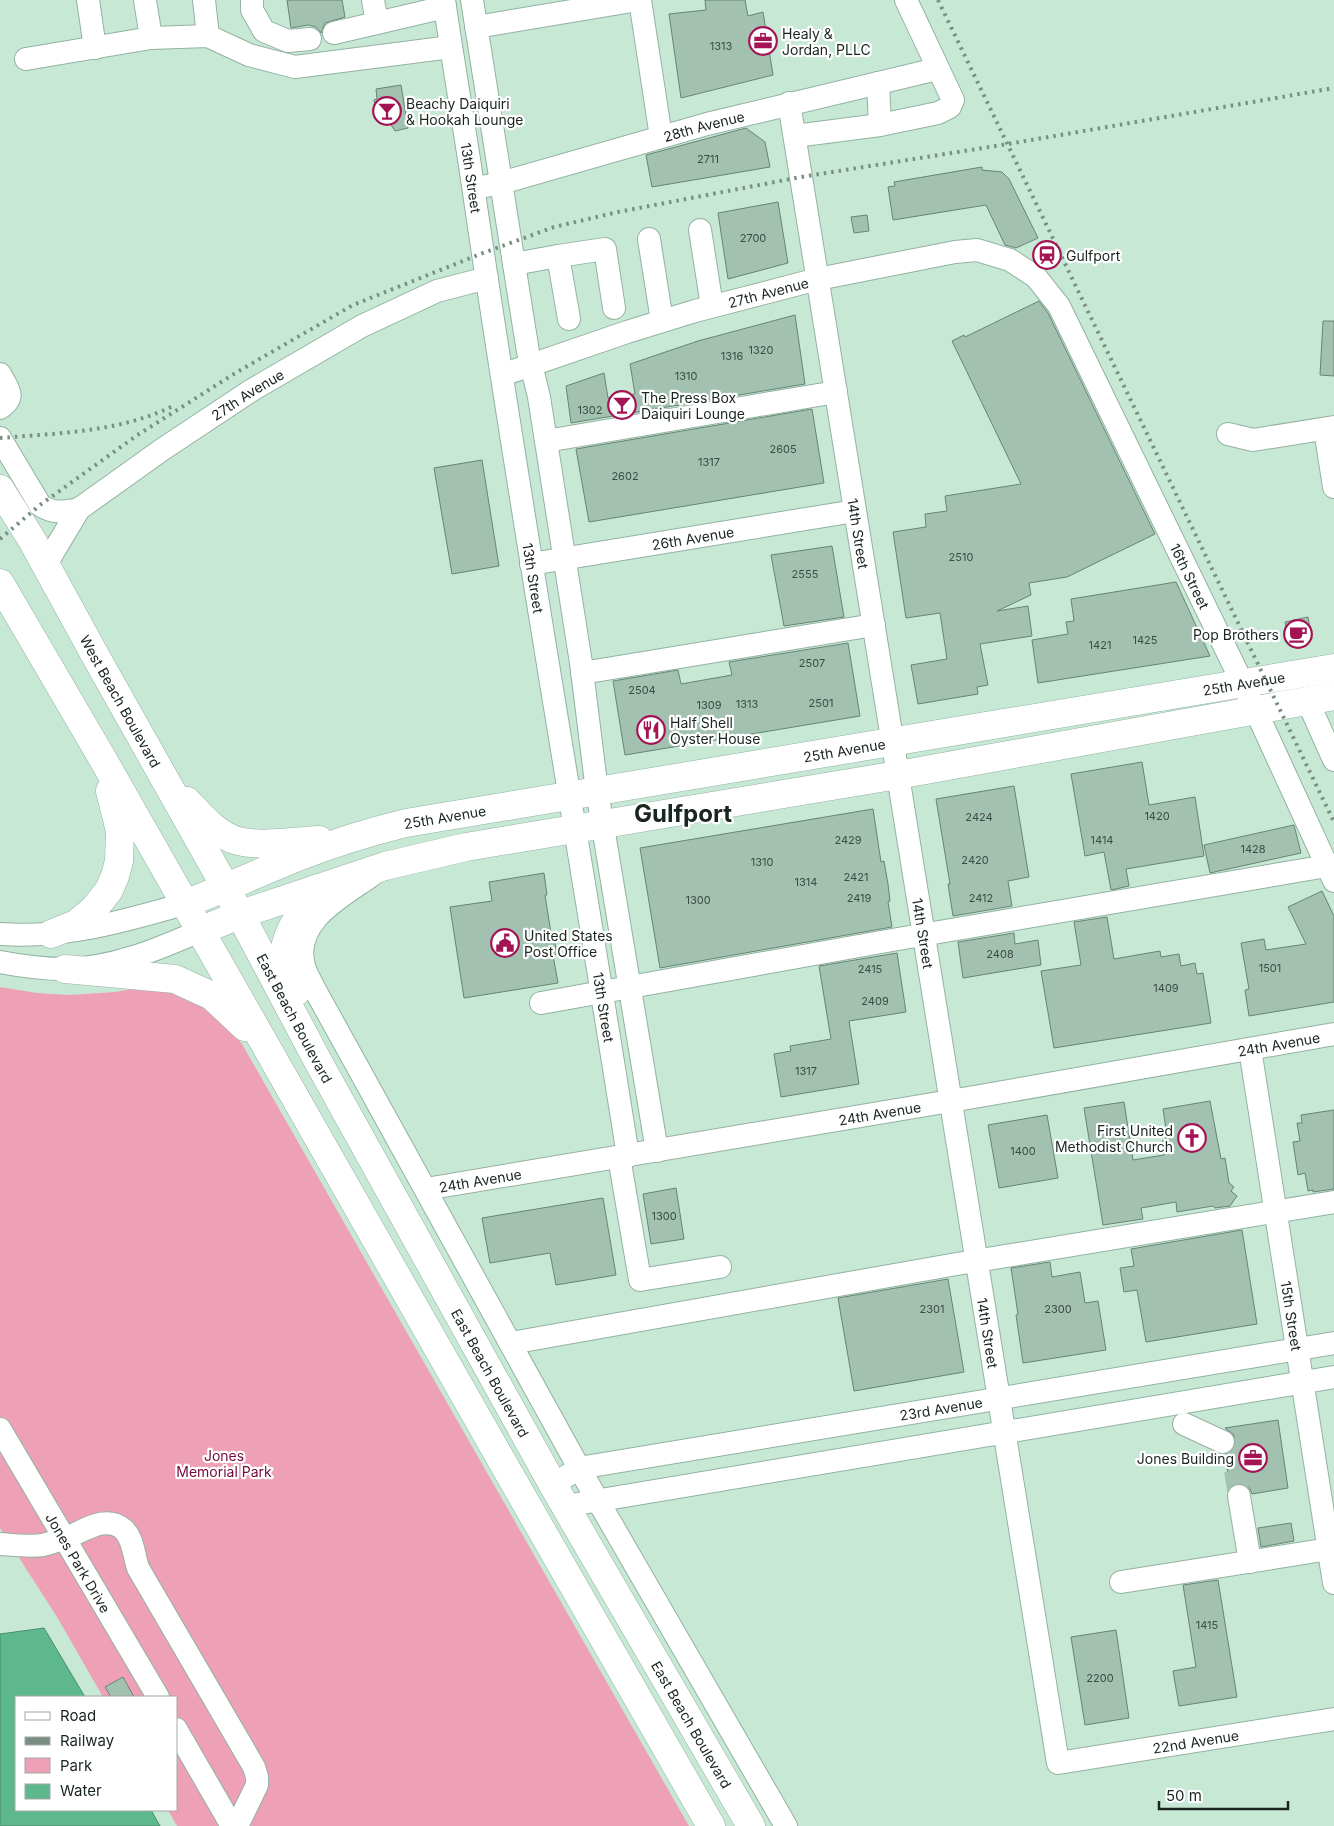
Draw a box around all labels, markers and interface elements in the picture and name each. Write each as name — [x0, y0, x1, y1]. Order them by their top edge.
place label: Healy & Jordan, PLLC — [782, 25, 871, 58]
office icon: Healy & Jordan, PLLC — [748, 26, 778, 56]
house number: 1313 — [710, 39, 732, 53]
place label: Beachy Daiquiri & Hookah Lounge — [406, 95, 524, 128]
bar icon: Beachy Daiquiri & Hookah Lounge — [372, 96, 402, 126]
street label: 28th Avenue — [661, 107, 746, 145]
street label: 13th Street — [458, 142, 485, 214]
house number: 2711 — [697, 152, 719, 166]
house number: 2700 — [740, 231, 766, 245]
station icon: Gulfport — [1032, 240, 1062, 270]
place label: Gulfport — [1066, 247, 1121, 264]
street label: 27th Avenue — [726, 273, 810, 311]
house number: 1320 — [749, 343, 774, 357]
house number: 1316 — [721, 349, 743, 363]
street label: 27th Avenue — [208, 365, 287, 423]
house number: 1310 — [675, 369, 697, 383]
place label: The Press Box Daiquiri Lounge — [641, 389, 745, 422]
bar icon: The Press Box Daiquiri Lounge — [607, 390, 637, 420]
house number: 1302 — [578, 403, 602, 417]
house number: 2605 — [769, 442, 797, 456]
house number: 1317 — [698, 455, 720, 469]
house number: 2602 — [611, 469, 639, 483]
street label: 14th Street — [845, 497, 873, 570]
street label: 26th Avenue — [650, 522, 735, 553]
street label: 16th Street — [1167, 540, 1214, 612]
street label: 13th Street — [520, 542, 548, 615]
house number: 2510 — [949, 550, 973, 564]
house number: 2555 — [792, 567, 819, 581]
cafe icon: Pop Brothers — [1283, 619, 1313, 649]
place label: Pop Brothers — [1193, 626, 1279, 643]
street label: West Beach Boulevard — [77, 632, 165, 770]
house number: 1425 — [1133, 633, 1158, 647]
house number: 1421 — [1089, 638, 1111, 652]
house number: 2507 — [799, 656, 825, 670]
street label: 25th Avenue — [1201, 668, 1286, 698]
house number: 2504 — [628, 683, 656, 697]
house number: 2501 — [809, 696, 833, 710]
house number: 1313 — [736, 697, 758, 711]
house number: 1309 — [696, 698, 722, 712]
place label: Half Shell Oyster House — [670, 714, 760, 747]
restaurant icon: Half Shell Oyster House — [636, 715, 666, 745]
street label: 25th Avenue — [802, 735, 887, 765]
district label: Gulfport — [634, 799, 732, 828]
street label: 25th Avenue — [402, 801, 487, 832]
house number: 1420 — [1144, 809, 1170, 823]
house number: 2424 — [965, 810, 993, 824]
house number: 2429 — [834, 833, 862, 847]
house number: 1414 — [1091, 833, 1113, 847]
house number: 1428 — [1240, 842, 1266, 856]
house number: 2420 — [961, 853, 989, 867]
house number: 1310 — [751, 855, 773, 869]
house number: 2421 — [844, 870, 868, 884]
house number: 1314 — [795, 875, 817, 889]
house number: 2419 — [847, 891, 872, 905]
house number: 2412 — [969, 891, 993, 905]
house number: 1300 — [685, 893, 711, 907]
street label: 14th Street — [909, 897, 938, 970]
place label: United States Post Office — [524, 927, 613, 960]
public building icon: United States Post Office — [490, 928, 520, 958]
house number: 2408 — [986, 947, 1014, 961]
street label: East Beach Boulevard — [254, 950, 337, 1086]
house number: 1501 — [1259, 961, 1281, 975]
house number: 2415 — [858, 962, 883, 976]
street label: 13th Street — [590, 971, 618, 1044]
house number: 1409 — [1153, 981, 1179, 995]
house number: 2409 — [861, 994, 889, 1008]
street label: 24th Avenue — [1236, 1028, 1321, 1059]
house number: 1317 — [795, 1064, 817, 1078]
street label: 24th Avenue — [837, 1098, 922, 1128]
place label: First United Methodist Church — [1055, 1122, 1173, 1155]
church icon: First United Methodist Church — [1177, 1123, 1207, 1153]
house number: 1400 — [1010, 1144, 1036, 1158]
street label: 24th Avenue — [438, 1165, 523, 1195]
house number: 1300 — [651, 1209, 677, 1223]
street label: 15th Street — [1278, 1280, 1306, 1352]
street label: 14th Street — [974, 1296, 1002, 1370]
house number: 2301 — [920, 1302, 944, 1316]
house number: 2300 — [1044, 1302, 1072, 1316]
street label: East Beach Boulevard — [448, 1306, 533, 1440]
street label: 23rd Avenue — [898, 1393, 984, 1423]
office icon: Jones Building — [1238, 1443, 1268, 1473]
park label: Jones Memorial Park — [176, 1447, 272, 1480]
place label: Jones Building — [1137, 1450, 1234, 1467]
street label: Jones Park Drive — [43, 1510, 115, 1615]
house number: 1415 — [1196, 1618, 1219, 1632]
street label: East Beach Boulevard — [648, 1658, 735, 1791]
house number: 2200 — [1086, 1671, 1114, 1685]
legend — [15, 1696, 178, 1811]
text: Road — [60, 1706, 96, 1725]
street label: 22nd Avenue — [1151, 1726, 1240, 1756]
text: Railway — [60, 1731, 115, 1750]
text: Park — [60, 1756, 93, 1775]
scale bar — [1159, 1778, 1288, 1810]
text: Water — [60, 1781, 102, 1800]
text: 50 m — [1166, 1786, 1202, 1805]

